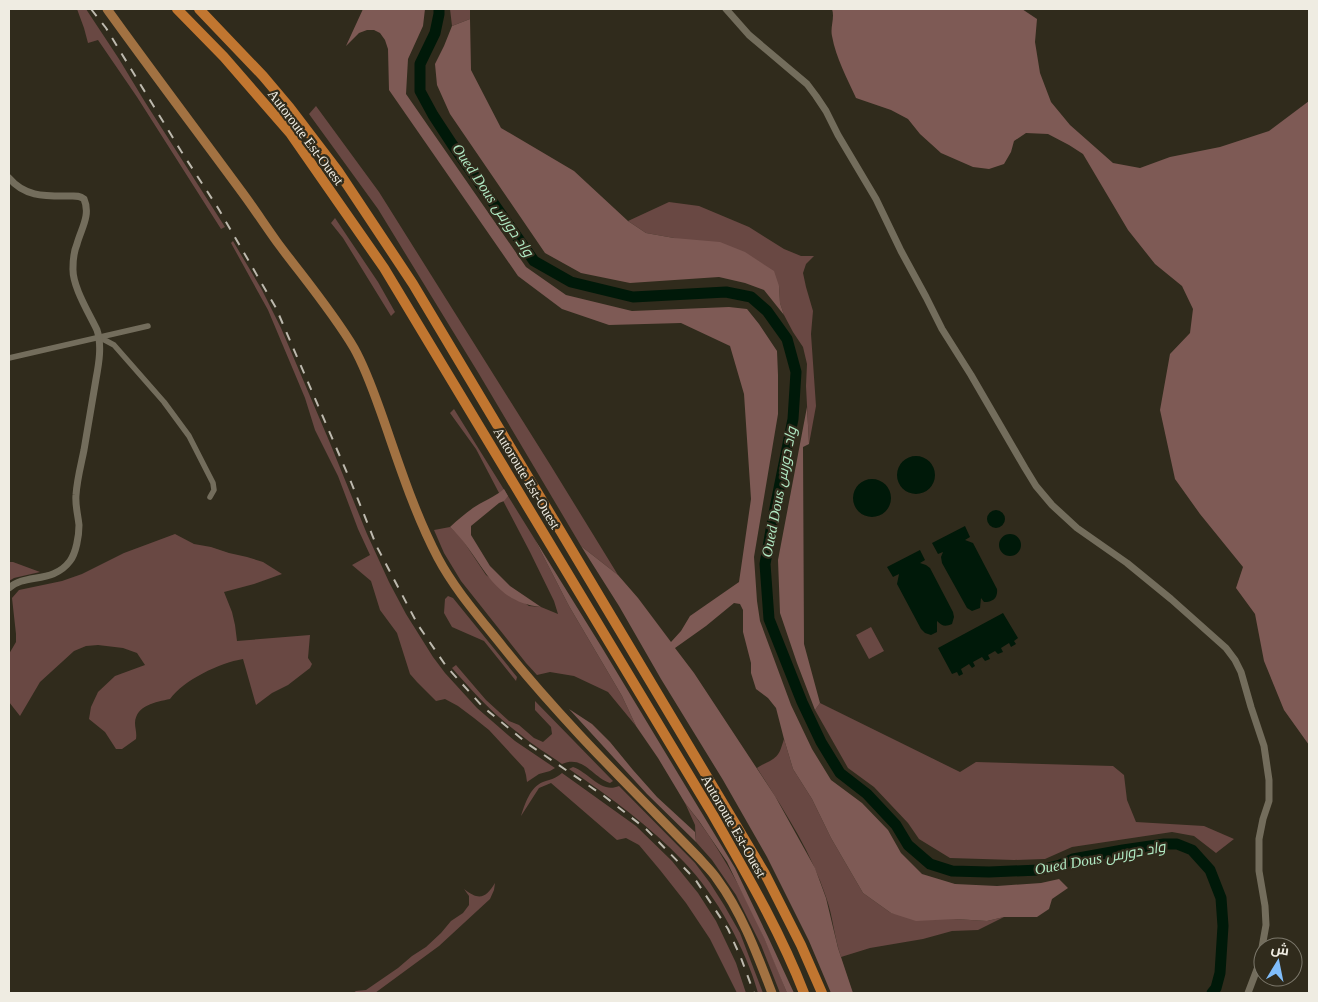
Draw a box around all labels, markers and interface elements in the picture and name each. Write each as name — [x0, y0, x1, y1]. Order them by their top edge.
street label: Autoroute Est-Ouest — [265, 87, 346, 188]
water label: Oued Dous واد دورس — [449, 141, 537, 261]
street label: Autoroute Est-Ouest — [490, 425, 563, 532]
water label: Oued Dous واد دورس — [759, 425, 801, 559]
street label: Autoroute Est-Ouest — [698, 772, 769, 880]
water label: Oued Dous واد دورس — [1033, 838, 1168, 878]
north arrow — [1253, 937, 1303, 987]
text: ش — [1270, 940, 1291, 960]

